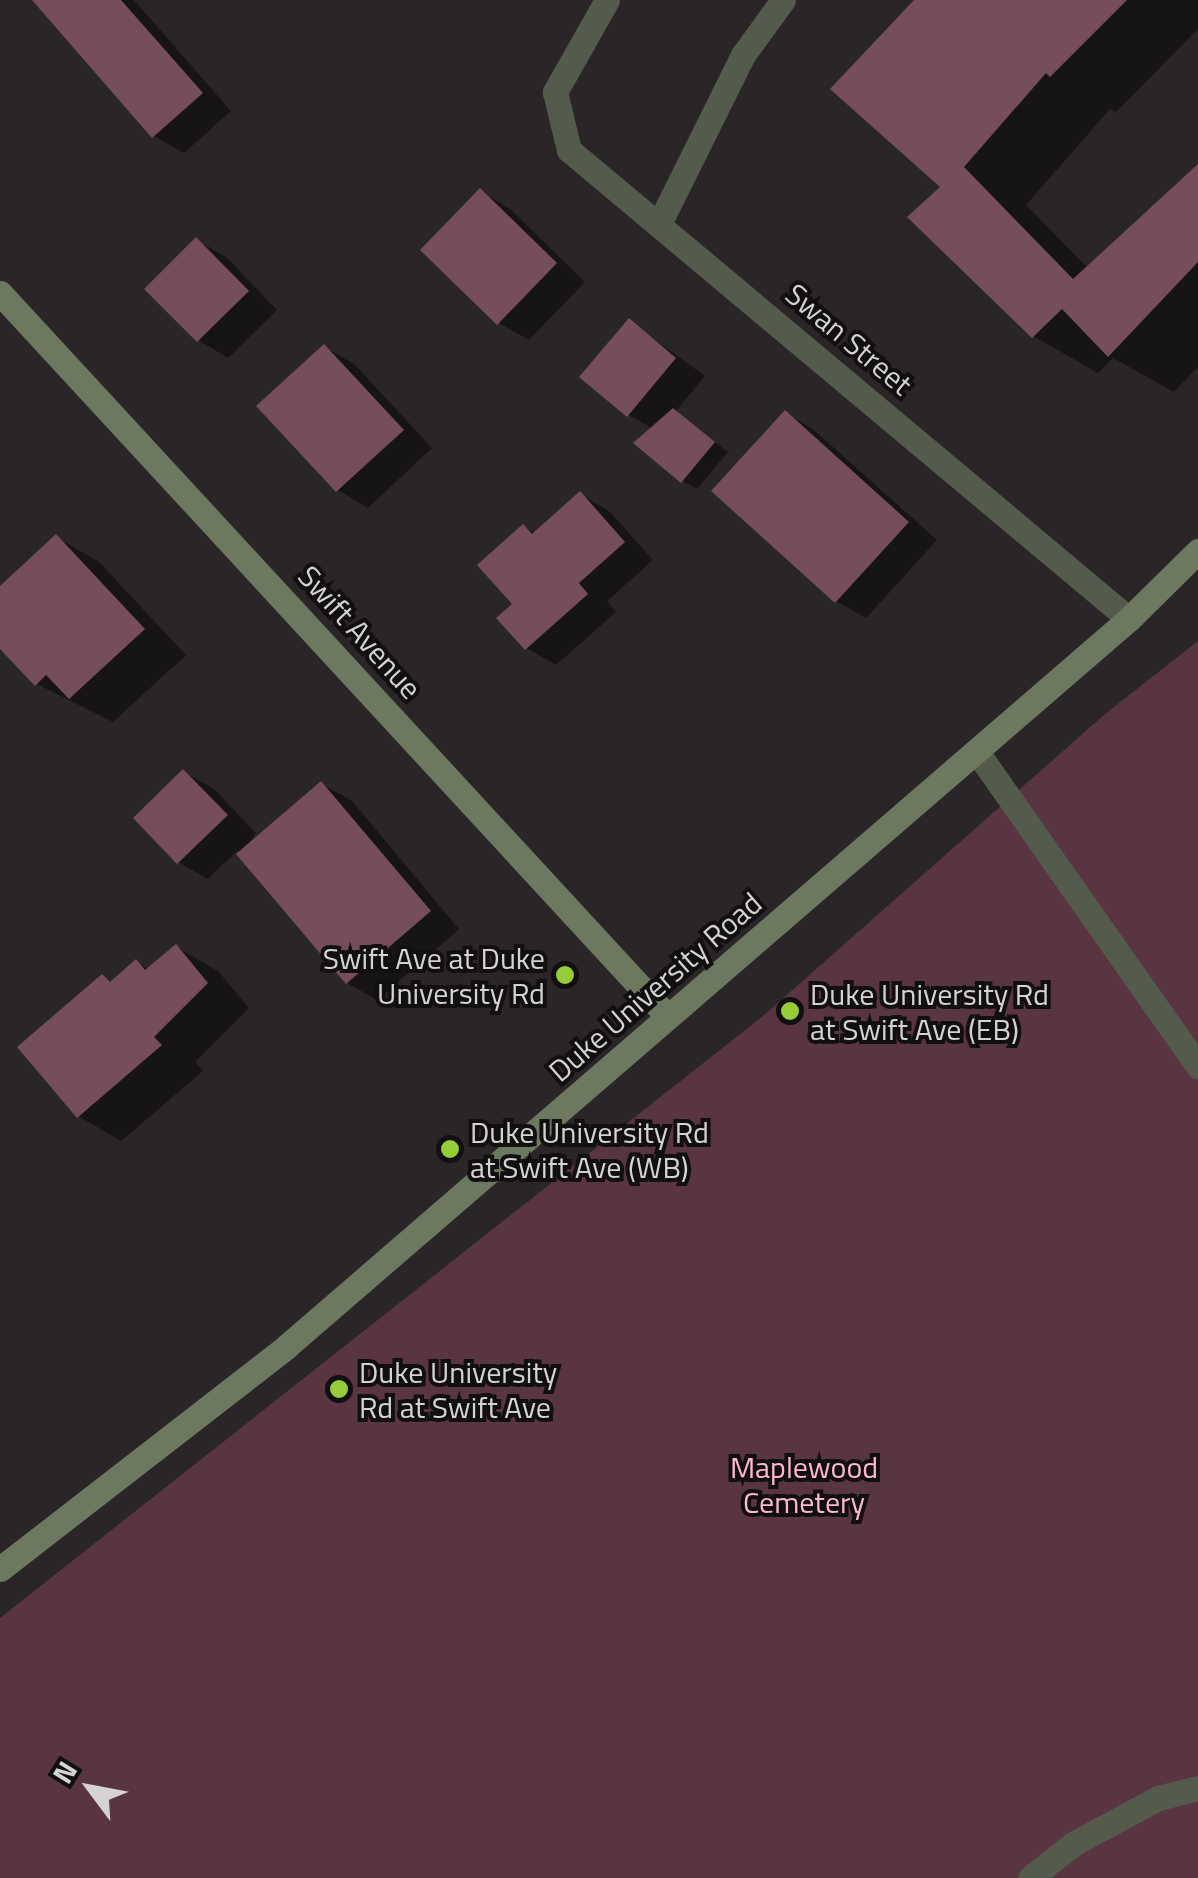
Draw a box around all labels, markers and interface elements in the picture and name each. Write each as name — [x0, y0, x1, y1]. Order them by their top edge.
street label: Swan Street — [779, 276, 919, 402]
street label: Swift Avenue — [291, 558, 429, 706]
street label: Duke University Road — [541, 885, 769, 1089]
place label: Swift Ave at Duke University Rd — [323, 940, 545, 1010]
marker: Swift Ave at Duke University Rd — [554, 964, 576, 986]
place label: Duke University Rd at Swift Ave (EB) — [810, 976, 1049, 1046]
marker: Duke University Rd at Swift Ave (EB) — [779, 1000, 801, 1022]
place label: Duke University Rd at Swift Ave (WB) — [470, 1114, 709, 1184]
marker: Duke University Rd at Swift Ave (WB) — [439, 1138, 461, 1160]
place label: Duke University Rd at Swift Ave — [359, 1354, 557, 1424]
marker: Duke University Rd at Swift Ave — [328, 1378, 350, 1400]
park label: Maplewood Cemetery — [730, 1449, 878, 1520]
north arrow — [40, 1738, 140, 1838]
text: N — [41, 1752, 88, 1791]

